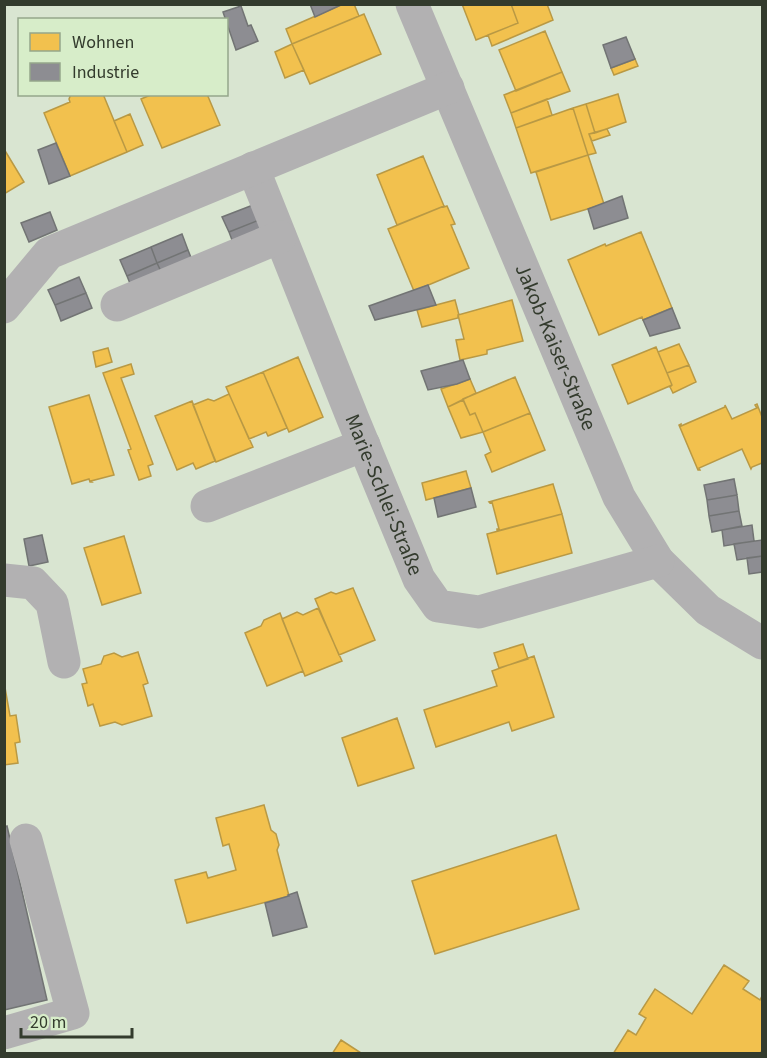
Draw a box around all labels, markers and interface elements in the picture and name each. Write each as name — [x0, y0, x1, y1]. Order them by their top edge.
legend — [18, 18, 228, 96]
text: Wohnen — [72, 30, 134, 55]
text: Industrie — [72, 60, 139, 85]
street label: Jakob-Kaiser-Straße — [508, 259, 604, 435]
street label: Marie-Schlei-Straße — [337, 409, 431, 580]
scale bar — [21, 1001, 132, 1039]
text: 20 m — [30, 1010, 66, 1035]

